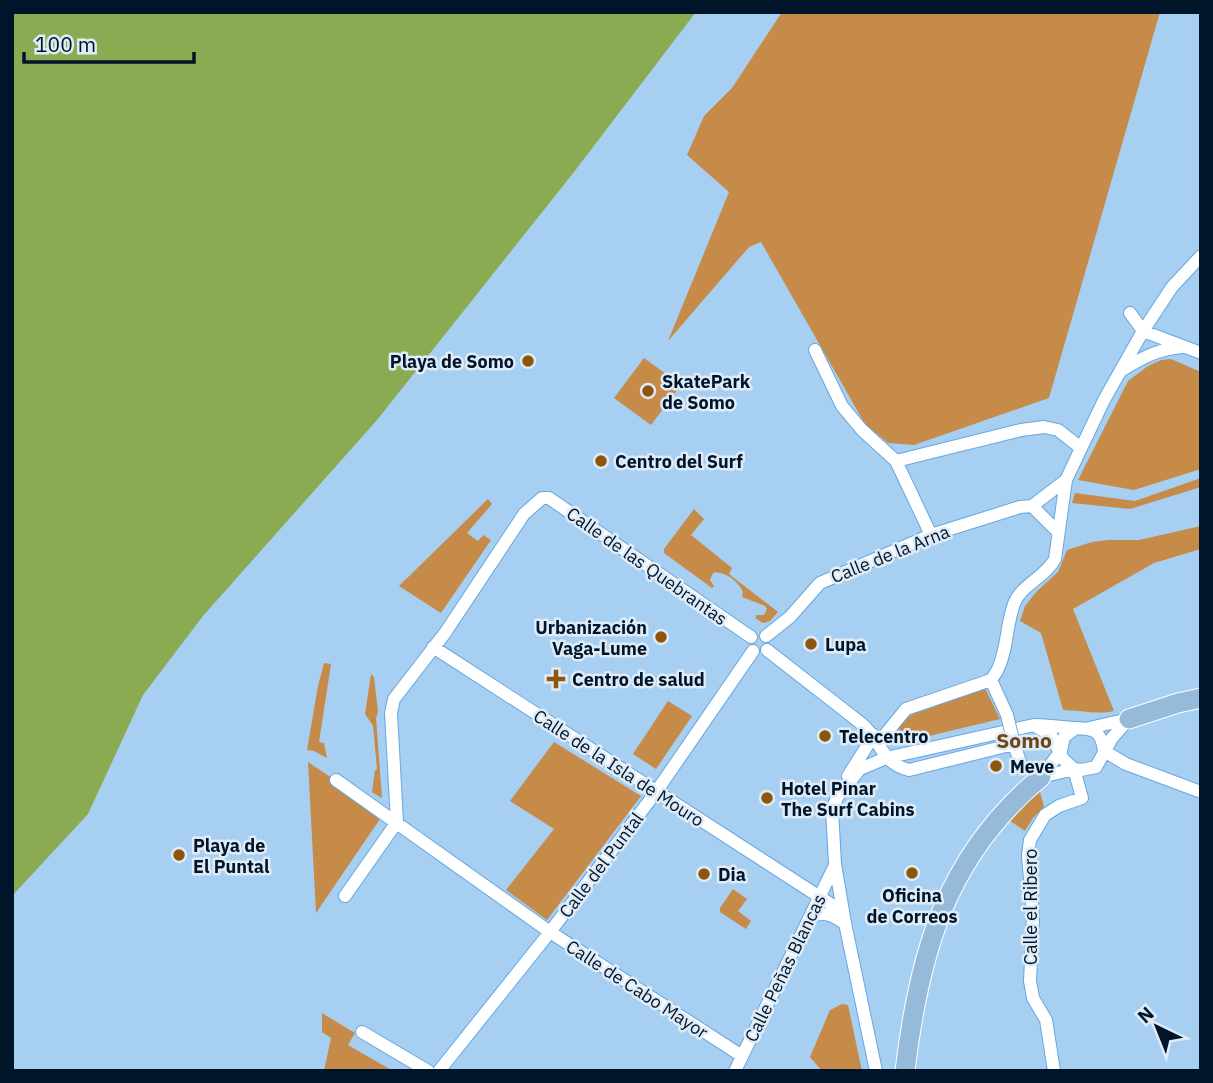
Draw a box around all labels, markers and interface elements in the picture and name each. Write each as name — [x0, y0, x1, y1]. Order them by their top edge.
scale bar — [24, 21, 194, 65]
text: 100 m — [35, 30, 96, 58]
place label: Playa de Somo — [390, 350, 514, 373]
marker: Playa de Somo — [520, 353, 536, 369]
place label: SkatePark de Somo — [662, 370, 751, 414]
marker: SkatePark de Somo — [640, 383, 656, 399]
place label: Centro del Surf — [615, 450, 743, 473]
marker: Centro del Surf — [593, 453, 609, 469]
street label: Calle de las Quebrantas — [562, 502, 732, 630]
street label: Calle de la Arna — [827, 520, 953, 588]
place label: Urbanización Vaga-Lume — [535, 616, 647, 660]
marker: Urbanización Vaga-Lume — [653, 629, 669, 645]
place label: Lupa — [825, 633, 866, 656]
marker: Lupa — [803, 636, 819, 652]
place label: Centro de salud — [572, 668, 705, 691]
marker: Centro de salud — [546, 669, 566, 689]
street label: Calle de la Isla de Mouro — [529, 704, 709, 832]
place label: Telecentro — [839, 725, 928, 748]
district label: Somo — [996, 726, 1052, 754]
marker: Telecentro — [817, 728, 833, 744]
place label: Meve — [1010, 755, 1054, 778]
marker: Meve — [988, 758, 1004, 774]
place label: Hotel Pinar The Surf Cabins — [781, 777, 915, 821]
marker: Hotel Pinar The Surf Cabins — [759, 790, 775, 806]
street label: Calle del Puntal — [554, 808, 648, 922]
place label: Playa de El Puntal — [193, 834, 270, 878]
marker: Playa de El Puntal — [171, 847, 187, 863]
street label: Calle el Ribero — [1019, 849, 1042, 965]
place label: Dia — [718, 863, 746, 886]
marker: Oficina de Correos — [904, 865, 920, 881]
marker: Dia — [696, 866, 712, 882]
place label: Oficina de Correos — [867, 884, 957, 928]
street label: Calle Peñas Blancas — [739, 890, 831, 1046]
street label: Calle de Cabo Mayor — [562, 935, 713, 1044]
north arrow — [1122, 992, 1192, 1062]
text: N — [1132, 1001, 1159, 1028]

